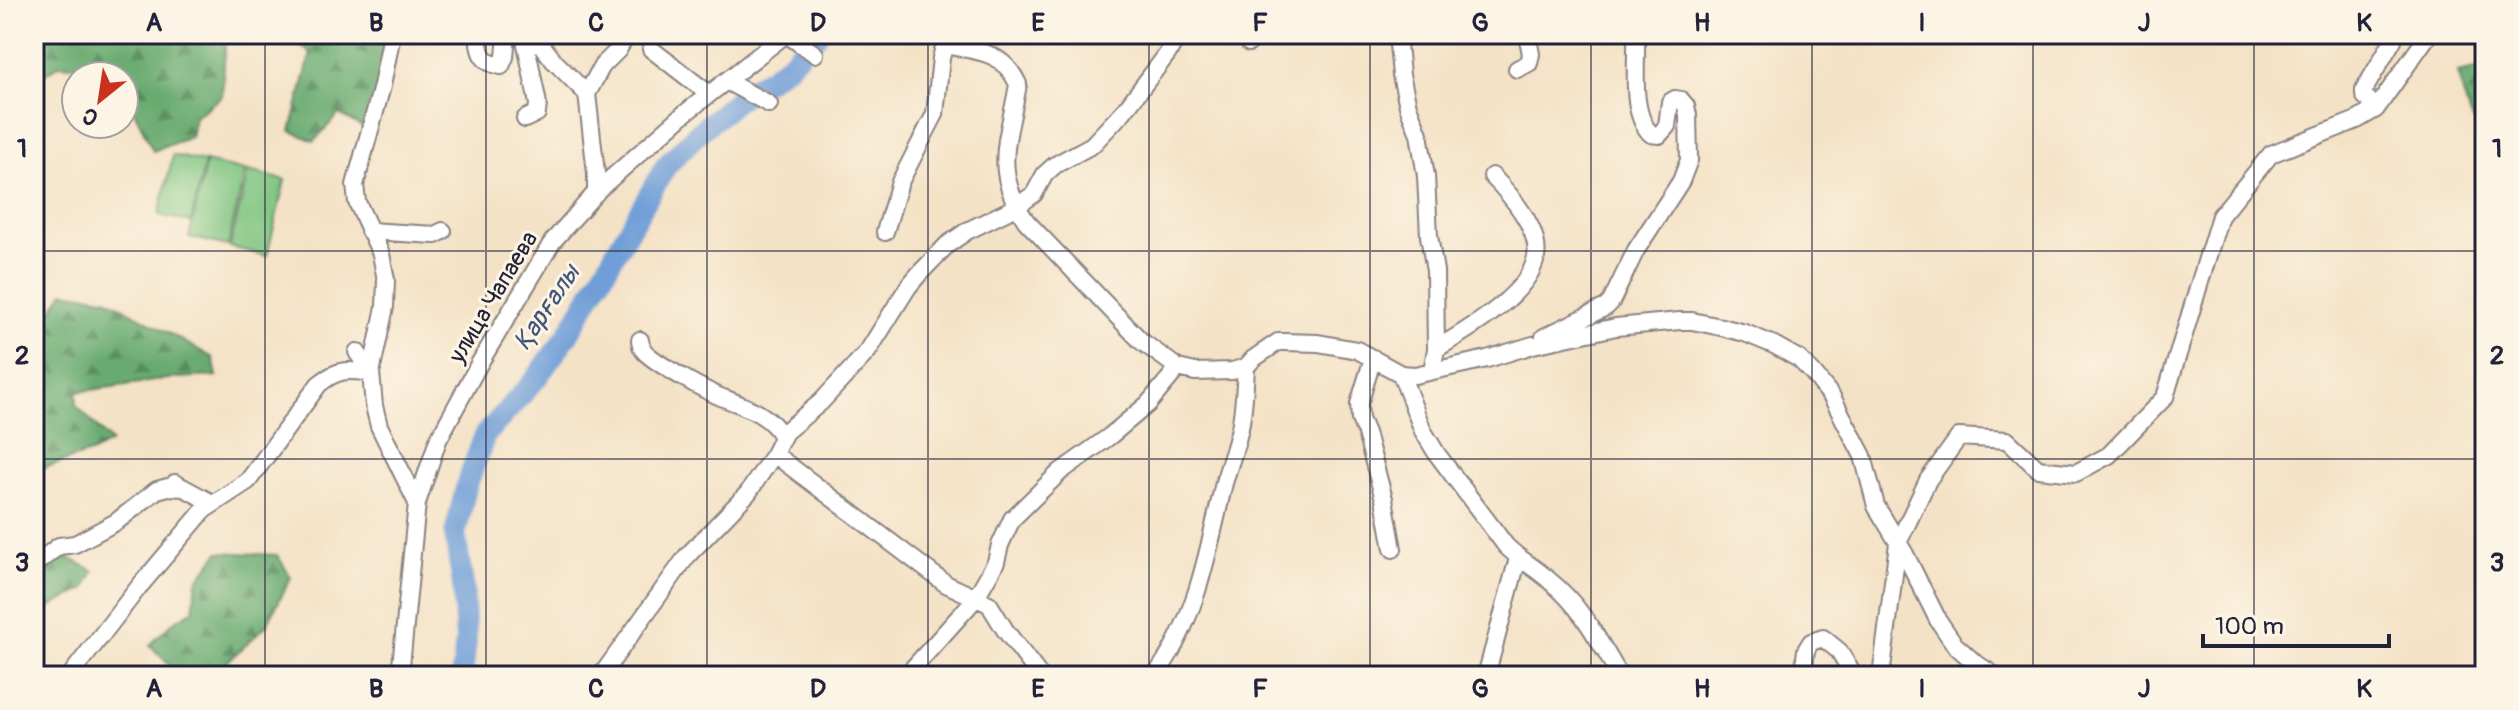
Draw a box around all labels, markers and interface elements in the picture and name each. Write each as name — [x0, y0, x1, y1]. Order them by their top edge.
text: A — [146, 7, 163, 39]
text: B — [369, 7, 383, 39]
text: C — [588, 7, 604, 39]
text: D — [810, 7, 826, 39]
text: E — [1031, 7, 1045, 39]
text: F — [1252, 7, 1268, 39]
text: G — [1471, 7, 1489, 39]
text: H — [1694, 7, 1710, 39]
text: I — [1918, 7, 1926, 39]
text: J — [2138, 7, 2150, 39]
text: K — [2356, 7, 2372, 39]
north arrow — [60, 60, 140, 140]
text: С — [77, 101, 103, 132]
text: 1 — [17, 133, 27, 165]
text: 1 — [2492, 133, 2502, 165]
street label: улица Чапаева — [442, 226, 544, 369]
water label: Қарғалы — [507, 257, 588, 356]
text: 2 — [15, 340, 29, 372]
text: 2 — [2490, 340, 2504, 372]
text: 3 — [15, 547, 29, 579]
text: 3 — [2490, 547, 2504, 579]
scale bar — [2203, 598, 2389, 648]
text: 100 m — [2215, 612, 2284, 641]
text: A — [146, 673, 163, 705]
text: B — [369, 673, 383, 705]
text: C — [588, 673, 604, 705]
text: D — [810, 673, 826, 705]
text: E — [1031, 673, 1045, 705]
text: F — [1252, 673, 1268, 705]
text: G — [1471, 673, 1489, 705]
text: H — [1694, 673, 1710, 705]
text: I — [1918, 673, 1926, 705]
text: J — [2138, 673, 2150, 705]
text: K — [2356, 673, 2372, 705]

